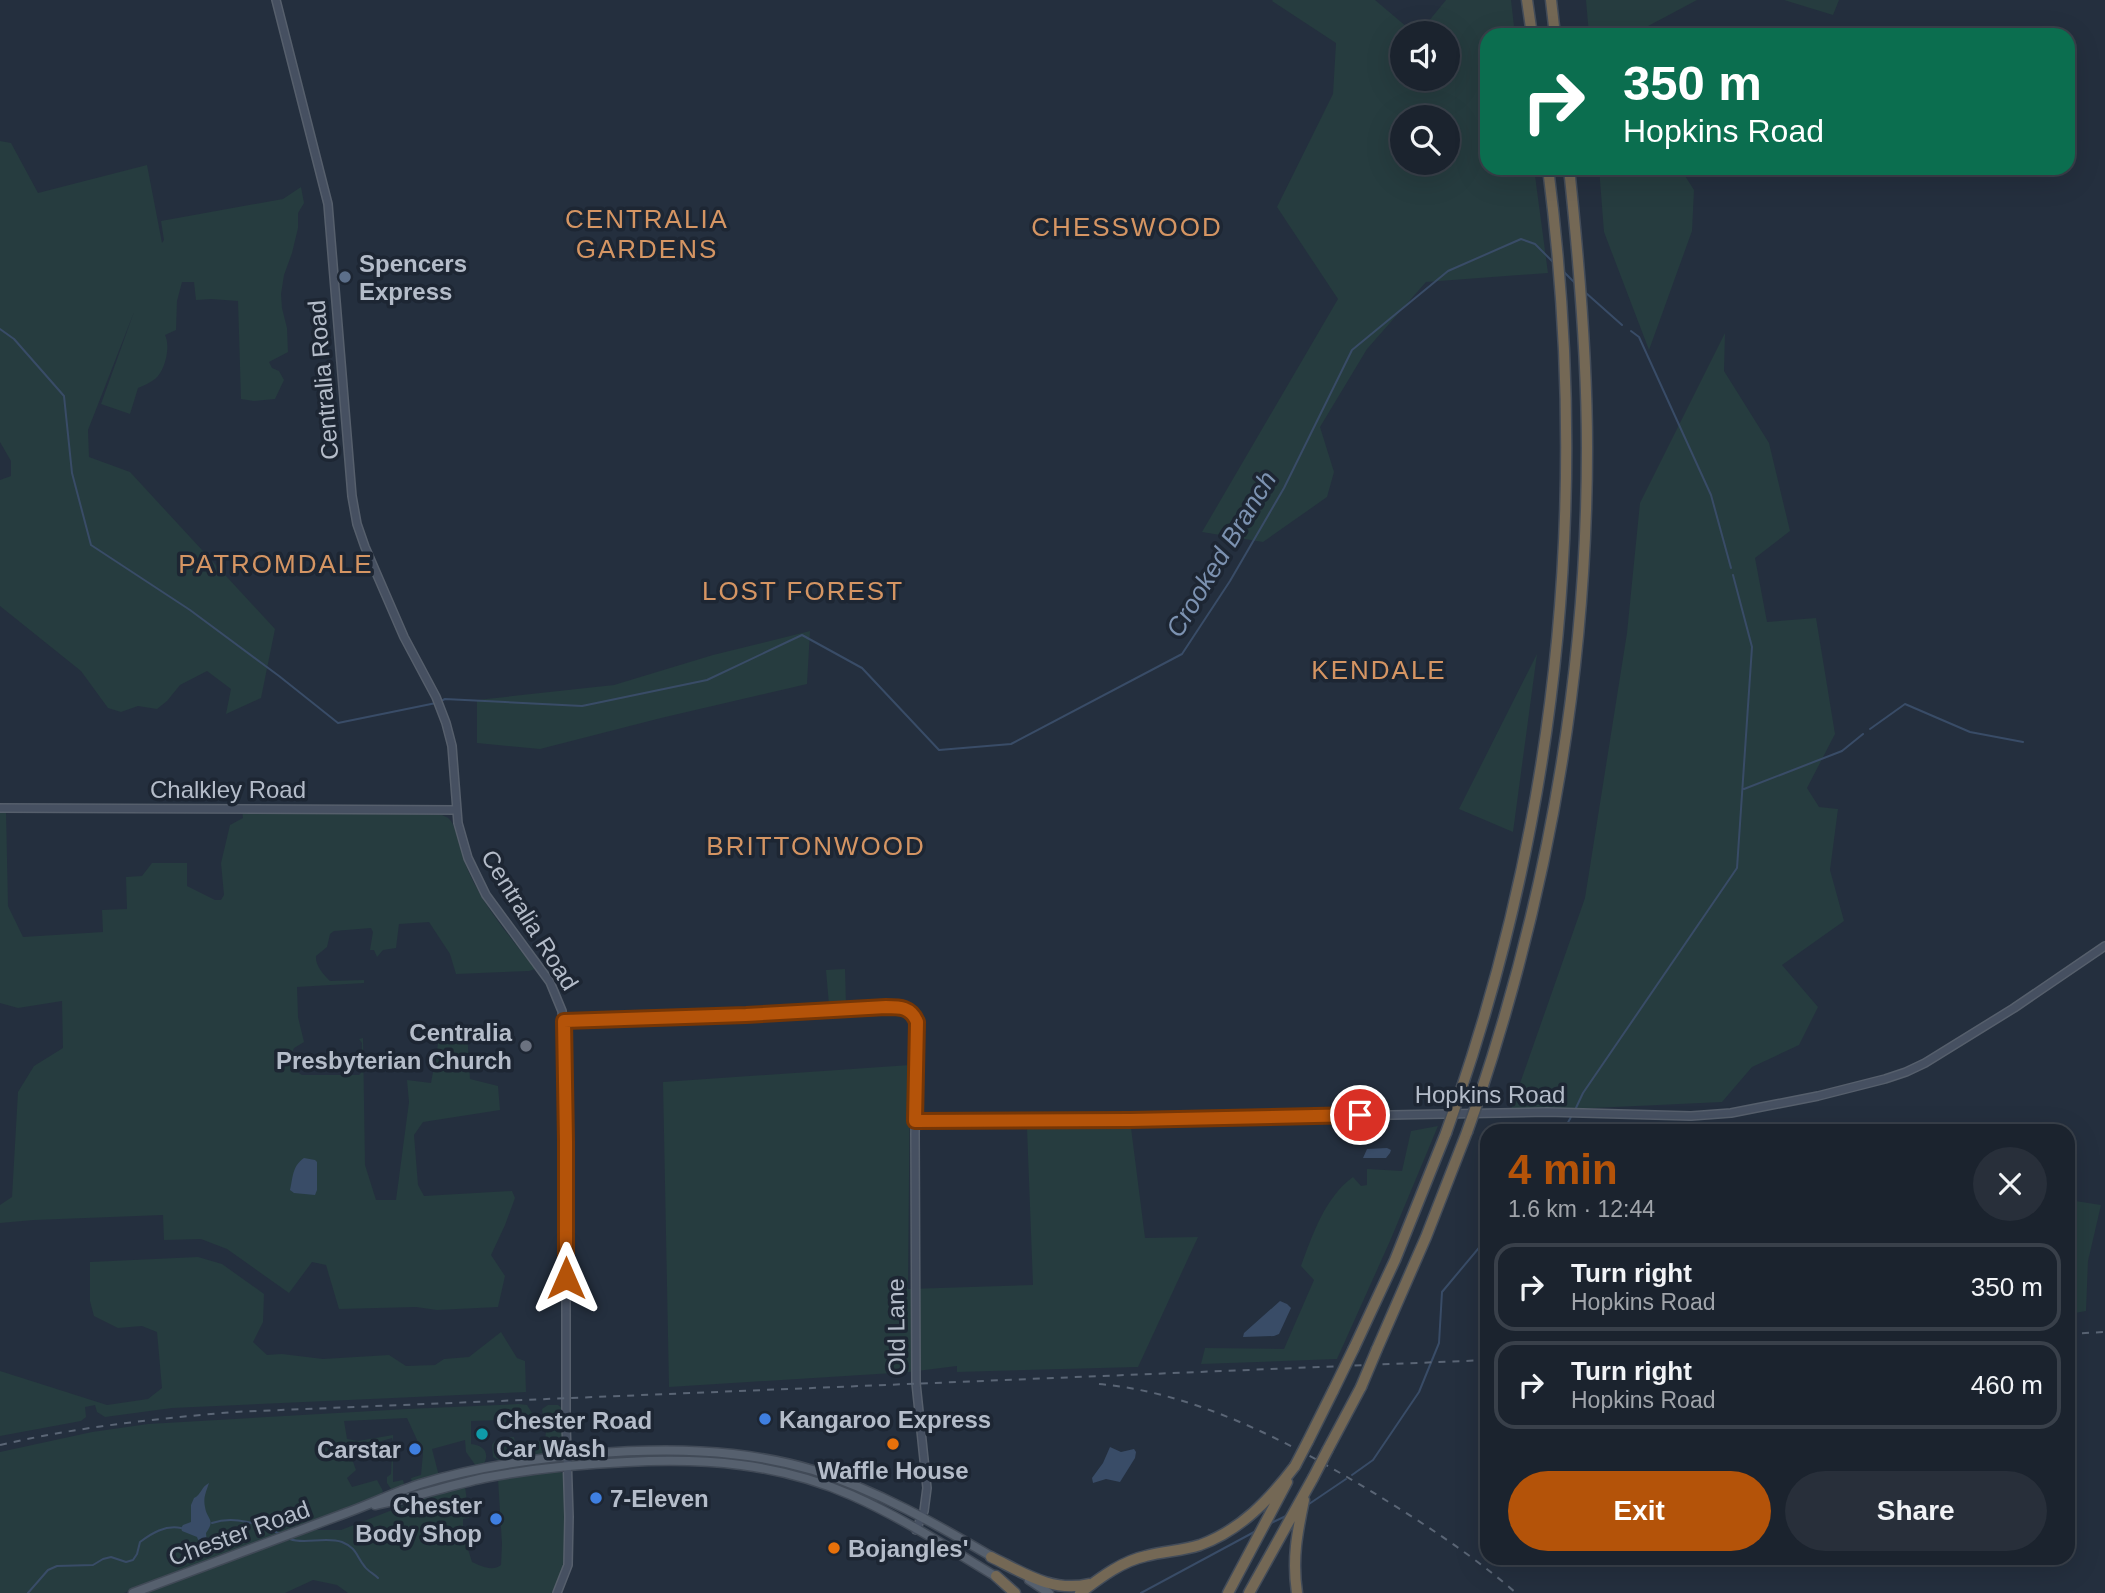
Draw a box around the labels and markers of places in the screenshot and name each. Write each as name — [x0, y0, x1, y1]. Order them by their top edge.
place label: Spencers Express — [359, 250, 467, 305]
marker: Spencers Express — [337, 269, 353, 285]
place label: Centralia Presbyterian Church — [276, 1019, 513, 1074]
marker: Centralia Presbyterian Church — [518, 1038, 534, 1054]
pin — [1330, 1085, 1390, 1145]
place label: Kangaroo Express — [779, 1406, 991, 1433]
place label: Chester Road Car Wash — [496, 1407, 652, 1462]
marker: Kangaroo Express — [757, 1411, 773, 1427]
marker: Chester Road Car Wash — [474, 1426, 490, 1442]
place label: Carstar — [317, 1436, 401, 1463]
marker: Waffle House — [885, 1436, 901, 1452]
marker: Carstar — [407, 1441, 423, 1457]
place label: Waffle House — [817, 1457, 969, 1484]
place label: 7-Eleven — [610, 1485, 709, 1512]
marker: 7-Eleven — [588, 1490, 604, 1506]
place label: Chester Body Shop — [355, 1492, 482, 1547]
marker: Chester Body Shop — [488, 1511, 504, 1527]
place label: Bojangles' — [848, 1535, 968, 1562]
marker: Bojangles' — [826, 1540, 842, 1556]

